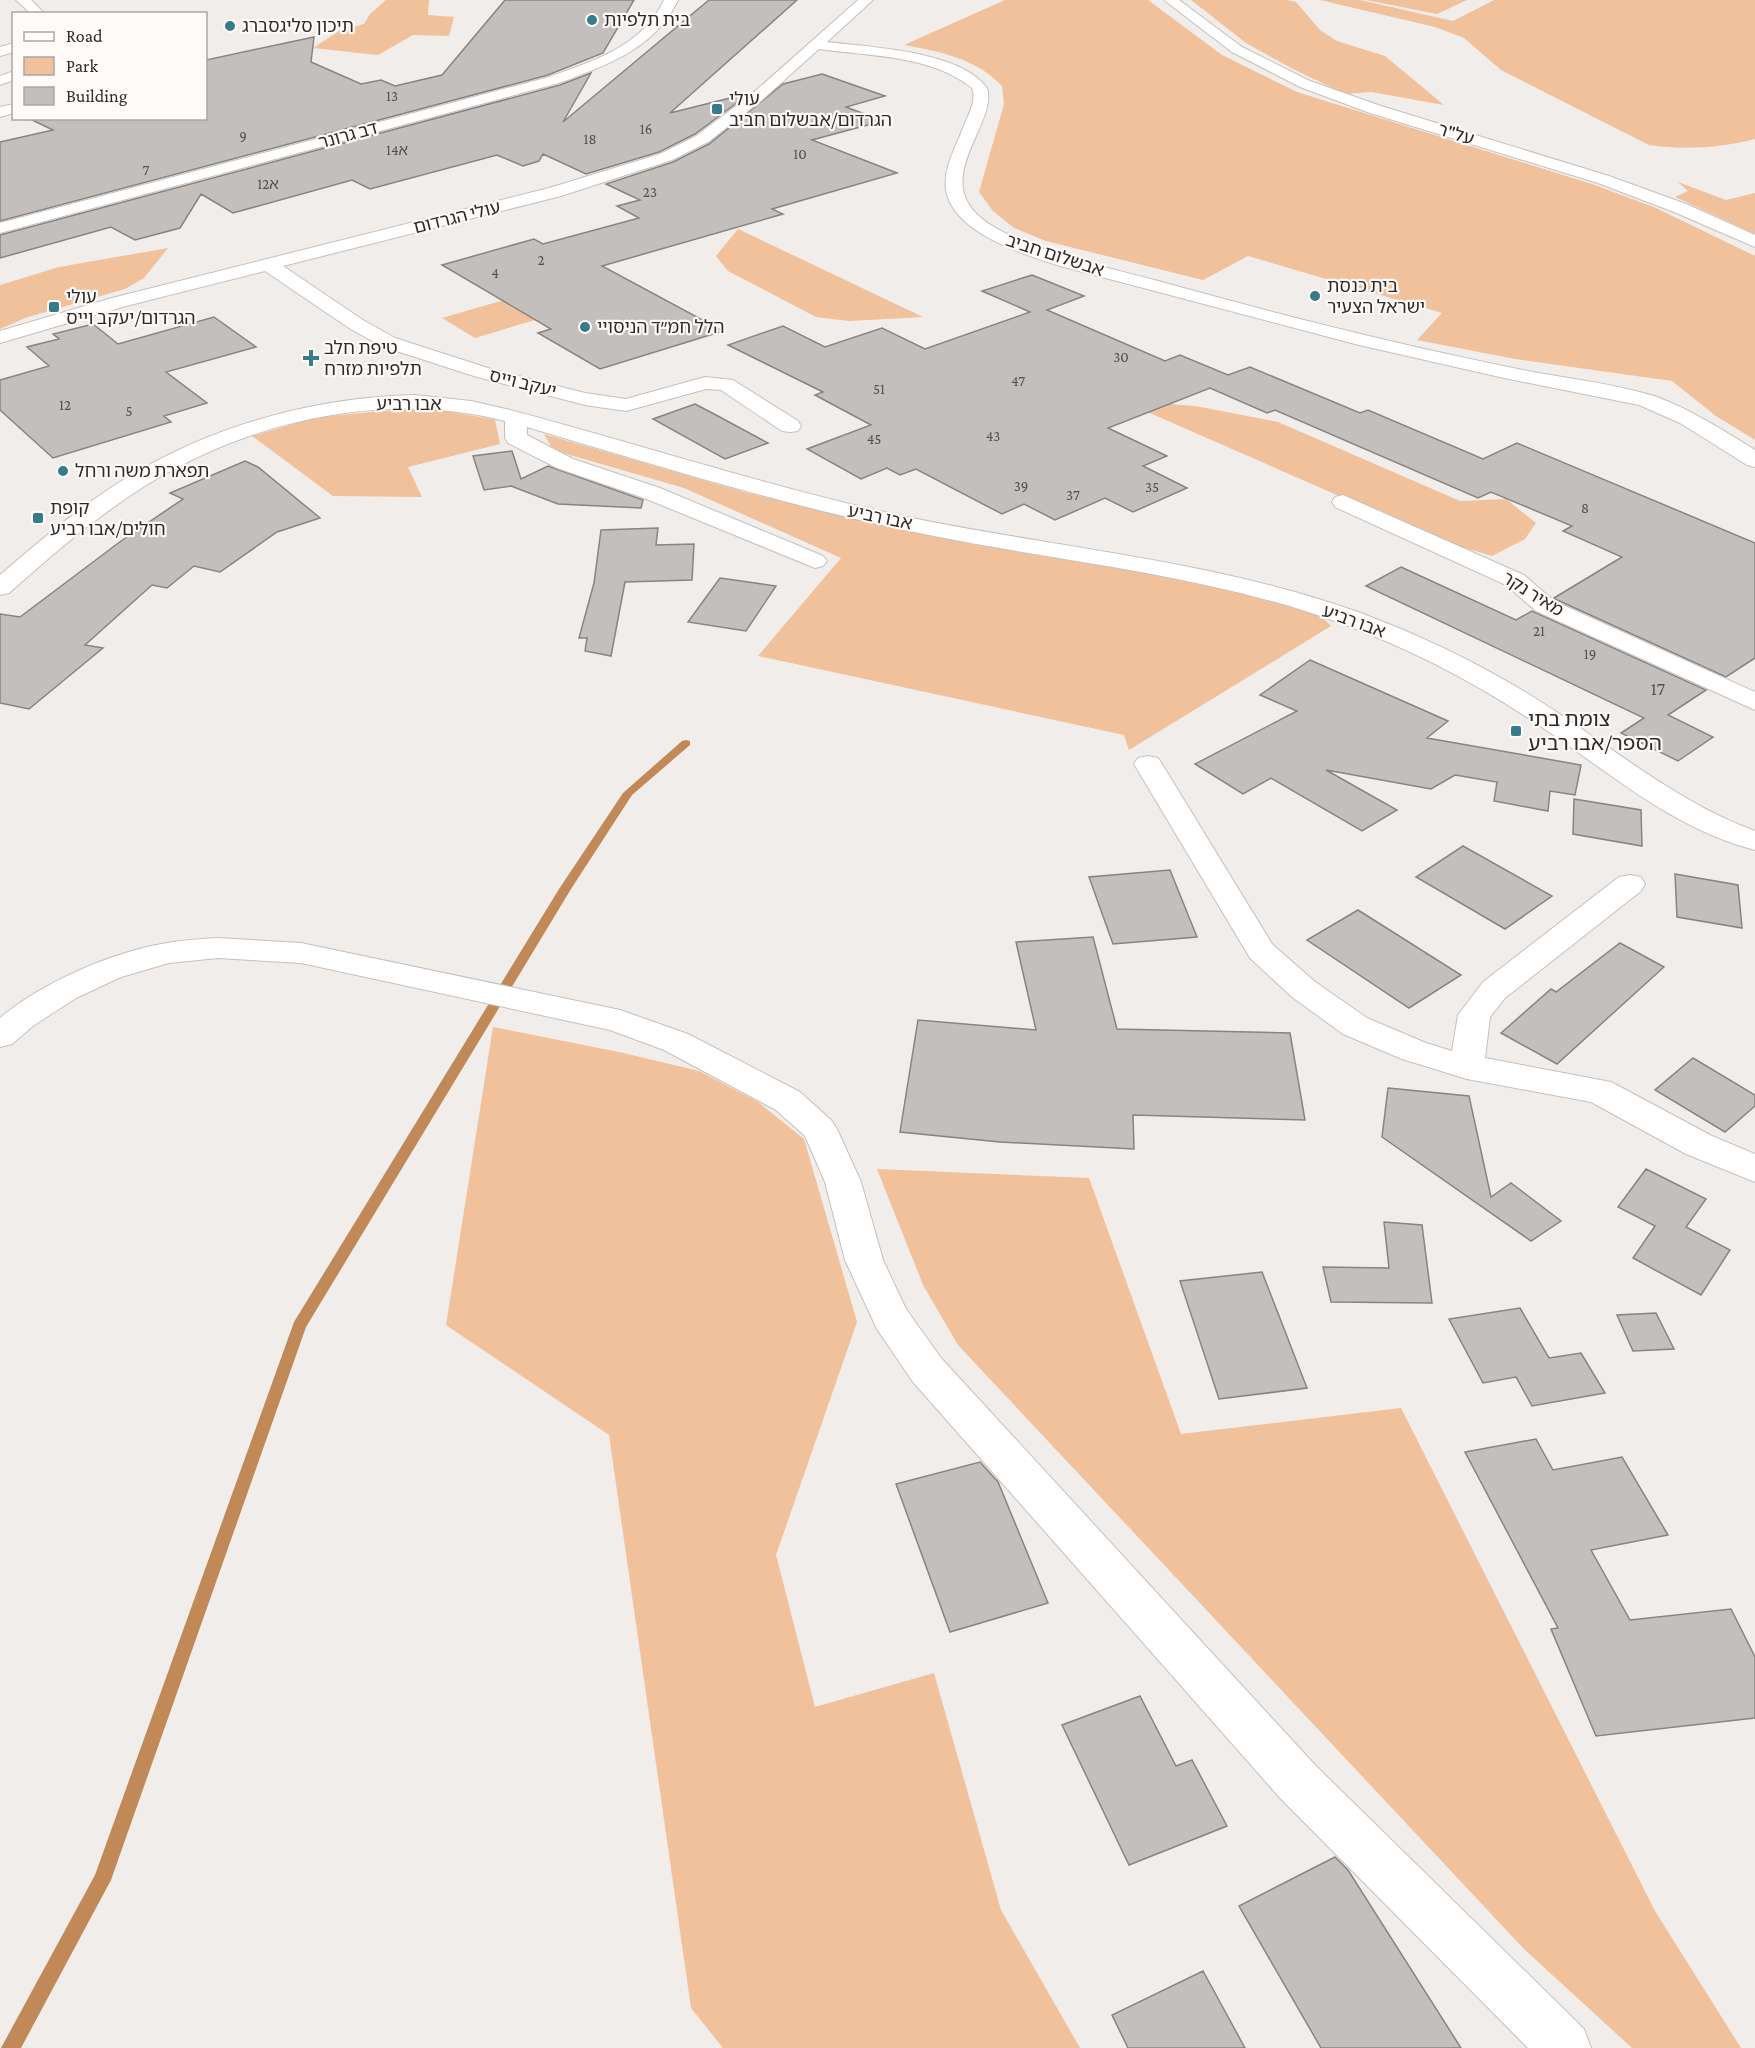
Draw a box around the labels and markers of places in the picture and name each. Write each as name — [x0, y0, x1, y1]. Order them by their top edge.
place label: בית תלפיות — [604, 10, 690, 30]
marker: בית תלפיות — [585, 13, 599, 27]
place label: תיכון סליגסברג — [242, 16, 354, 36]
marker: תיכון סליגסברג — [223, 19, 237, 33]
place label: עולי הגרדום/אבשלום חביב — [729, 89, 892, 130]
marker: עולי הגרדום/אבשלום חביב — [710, 102, 724, 116]
place label: בית כנסת ישראל הצעיר — [1327, 276, 1425, 317]
place label: עולי הגרדום/יעקב וייס — [66, 287, 196, 328]
marker: בית כנסת ישראל הצעיר — [1308, 289, 1322, 303]
marker: עולי הגרדום/יעקב וייס — [47, 300, 61, 314]
place label: הלל חמ״ד הניסויי — [597, 317, 725, 337]
marker: הלל חמ״ד הניסויי — [578, 320, 592, 334]
place label: טיפת חלב תלפיות מזרח — [324, 338, 422, 379]
marker: טיפת חלב תלפיות מזרח — [302, 349, 320, 367]
place label: תפארת משה ורחל — [75, 461, 209, 481]
marker: תפארת משה ורחל — [56, 464, 70, 478]
place label: קופת חולים/אבו רביע — [50, 498, 166, 539]
marker: קופת חולים/אבו רביע — [31, 511, 45, 525]
place label: צומת בתי הספר/אבו רביע — [1528, 707, 1662, 755]
marker: צומת בתי הספר/אבו רביע — [1509, 724, 1523, 738]

